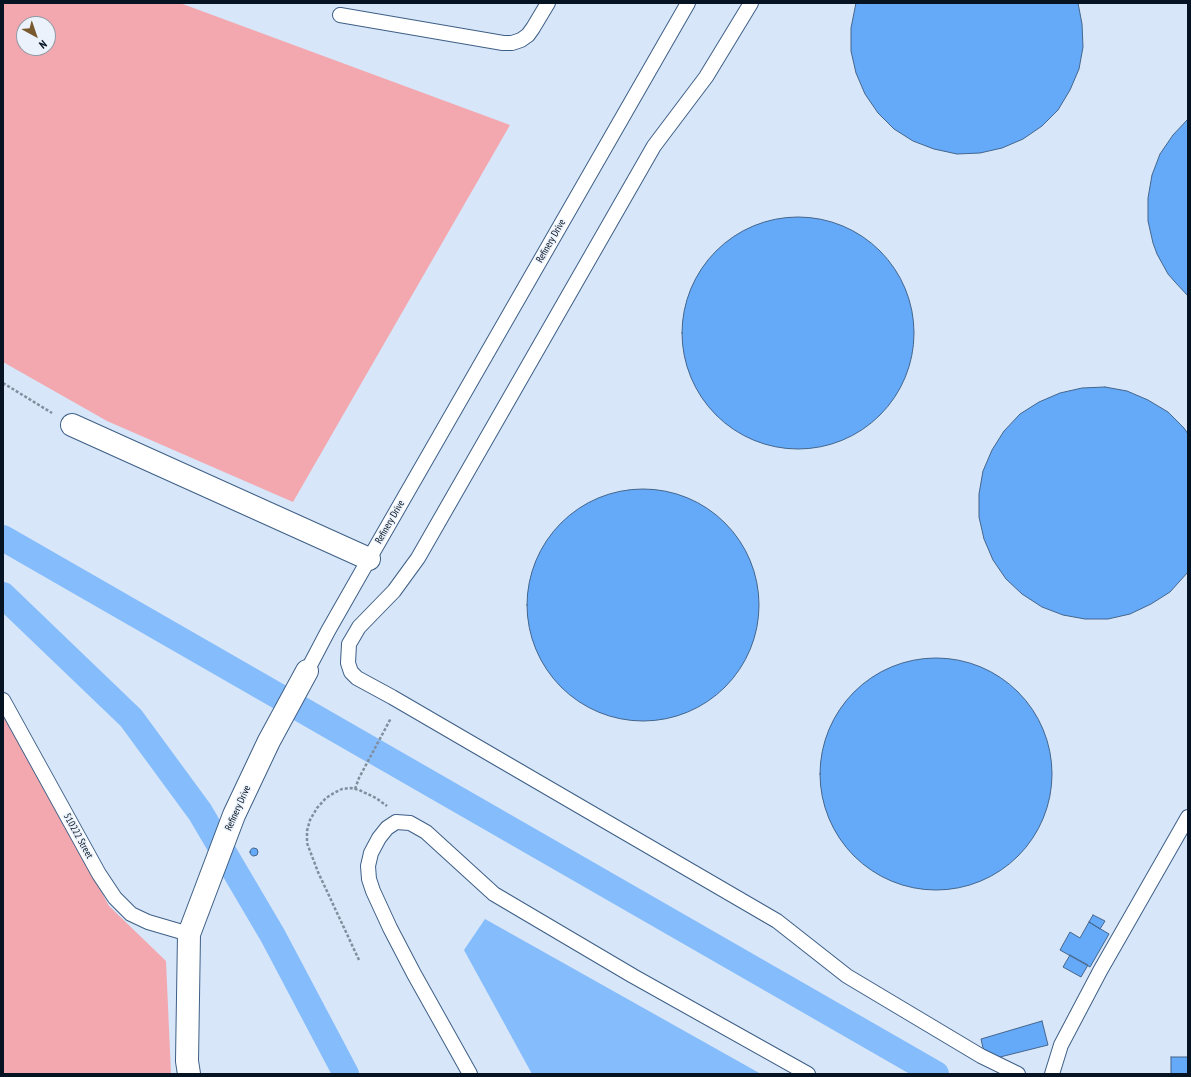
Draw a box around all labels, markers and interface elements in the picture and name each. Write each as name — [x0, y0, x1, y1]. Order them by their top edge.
north arrow — [16, 16, 56, 56]
text: N — [36, 37, 50, 52]
street label: Refinery Drive — [534, 217, 568, 265]
street label: Refinery Drive — [373, 498, 407, 546]
street label: Refinery Drive — [223, 784, 253, 832]
street label: 510222 Street — [61, 811, 95, 861]

